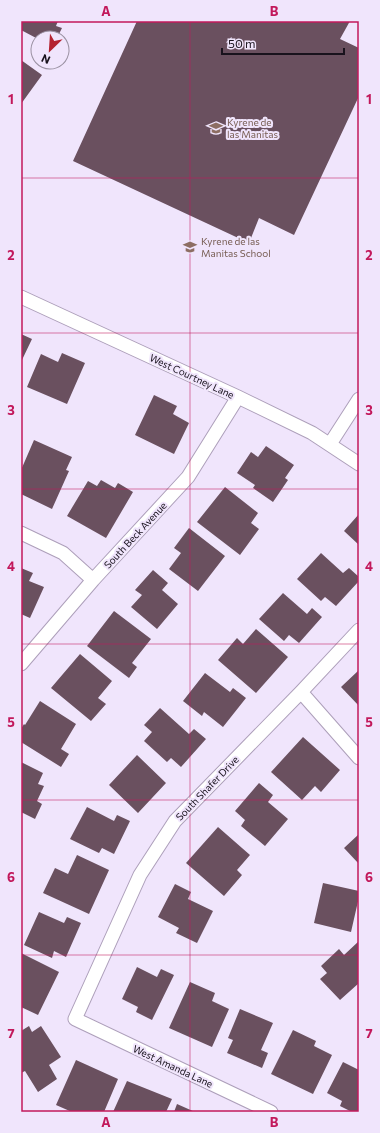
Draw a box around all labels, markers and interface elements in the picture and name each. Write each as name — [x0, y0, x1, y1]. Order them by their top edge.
text: A — [101, 3, 111, 19]
text: B — [270, 3, 279, 19]
north arrow — [30, 30, 70, 70]
scale bar — [222, 30, 344, 56]
text: 50 m — [228, 36, 256, 50]
text: N — [39, 52, 52, 67]
text: 1 — [8, 91, 14, 107]
text: 1 — [366, 91, 372, 107]
place label: Kyrene de las Manitas — [227, 116, 279, 140]
school or university icon: Kyrene de las Manitas — [208, 120, 224, 136]
place label: Kyrene de las Manitas School — [201, 235, 271, 259]
school or university icon: Kyrene de las Manitas School — [182, 239, 198, 255]
text: 2 — [7, 247, 15, 263]
text: 2 — [365, 247, 373, 263]
street label: West Courtney Lane — [148, 351, 236, 401]
text: 3 — [7, 402, 15, 418]
text: 3 — [365, 402, 373, 418]
street label: South Beck Avenue — [101, 499, 169, 571]
text: 4 — [7, 558, 15, 574]
text: 4 — [365, 558, 373, 574]
text: 5 — [7, 714, 15, 730]
text: 5 — [365, 714, 373, 730]
street label: South Shafer Drive — [173, 753, 241, 823]
text: 6 — [7, 869, 15, 885]
text: 6 — [365, 869, 373, 885]
text: 7 — [7, 1025, 15, 1041]
text: 7 — [365, 1025, 373, 1041]
street label: West Amanda Lane — [131, 1042, 215, 1090]
text: A — [101, 1114, 111, 1130]
text: B — [270, 1114, 279, 1130]

